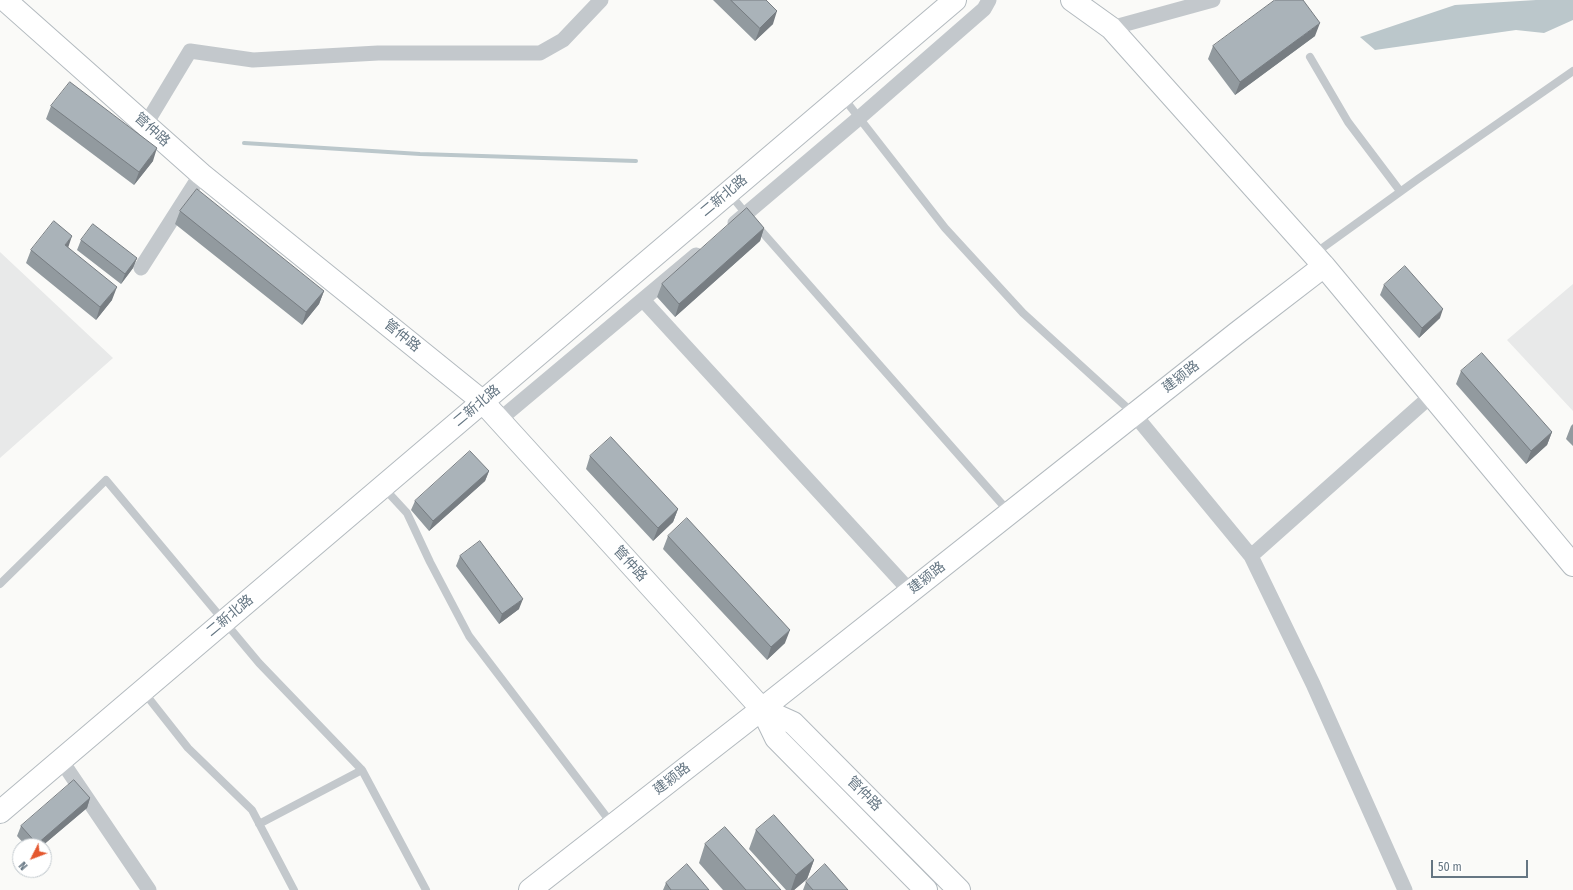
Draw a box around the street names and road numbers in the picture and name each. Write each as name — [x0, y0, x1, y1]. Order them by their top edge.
street label: 管仲路 — [131, 110, 173, 150]
street label: 二新北路 — [697, 172, 751, 220]
street label: 管仲路 — [380, 316, 424, 356]
street label: 建颍路 — [1159, 357, 1203, 397]
street label: 二新北路 — [450, 382, 504, 430]
street label: 管仲路 — [610, 543, 650, 585]
street label: 建颍路 — [905, 558, 949, 598]
street label: 二新北路 — [203, 592, 257, 640]
street label: 建颍路 — [650, 759, 694, 799]
street label: 管仲路 — [843, 773, 885, 815]

